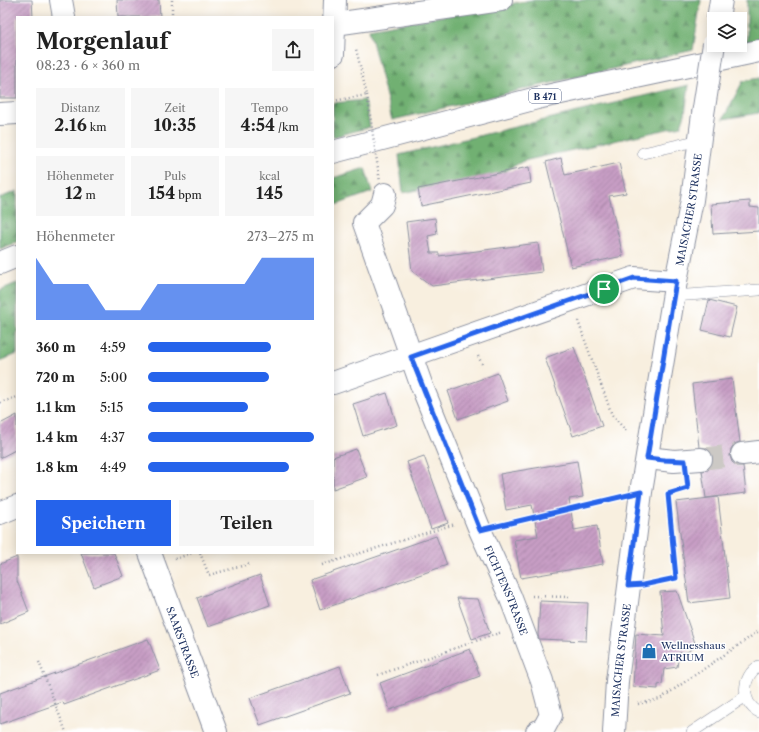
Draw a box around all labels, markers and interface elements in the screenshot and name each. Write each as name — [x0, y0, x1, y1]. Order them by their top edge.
map controls — [707, 12, 747, 52]
button: layers — [707, 12, 747, 52]
text: Morgenlauf — [36, 28, 169, 55]
button: share — [272, 29, 314, 71]
text: 08:23 · 6 × 360 m — [36, 57, 140, 73]
road number: B 471 — [529, 89, 561, 103]
text: Distanz — [61, 101, 100, 115]
text: Zeit — [165, 101, 185, 115]
text: Tempo — [251, 101, 288, 115]
text: 2.16 — [54, 115, 87, 135]
text: 10:35 — [154, 115, 196, 135]
text: 4:54 — [241, 115, 275, 135]
text: km — [87, 120, 106, 134]
text: /km — [275, 120, 299, 134]
street label: MAISACHER STRASSE — [673, 152, 704, 267]
text: Höhenmeter — [47, 169, 114, 183]
text: Puls — [164, 169, 186, 183]
text: kcal — [259, 169, 280, 183]
text: 12 — [65, 183, 83, 203]
text: 154 — [148, 183, 175, 203]
text: 145 — [256, 183, 283, 203]
text: m — [83, 188, 96, 202]
text: bpm — [175, 188, 202, 202]
text: Höhenmeter — [36, 228, 115, 244]
text: 273–275 m — [247, 228, 314, 244]
pin — [587, 272, 621, 306]
icon: arrive — [593, 278, 615, 300]
text: 360 m — [36, 339, 76, 355]
text: 4:59 — [100, 339, 126, 355]
text: 720 m — [36, 369, 75, 385]
text: 5:00 — [100, 369, 127, 385]
text: 1.1 km — [36, 399, 76, 415]
text: 5:15 — [100, 399, 123, 415]
text: 1.4 km — [36, 429, 78, 445]
text: 4:37 — [100, 429, 125, 445]
text: 1.8 km — [36, 459, 78, 475]
text: 4:49 — [100, 459, 126, 475]
button: Speichern — [36, 500, 171, 546]
button: Teilen — [179, 500, 314, 546]
street label: FICHTENSTRASSE — [481, 543, 531, 637]
street label: MAISACHER STRASSE — [608, 603, 633, 717]
street label: SAARSTRASSE — [164, 605, 202, 680]
place label: Wellnesshaus ATRIUM — [660, 639, 725, 664]
shop icon: Wellnesshaus ATRIUM — [640, 642, 658, 660]

